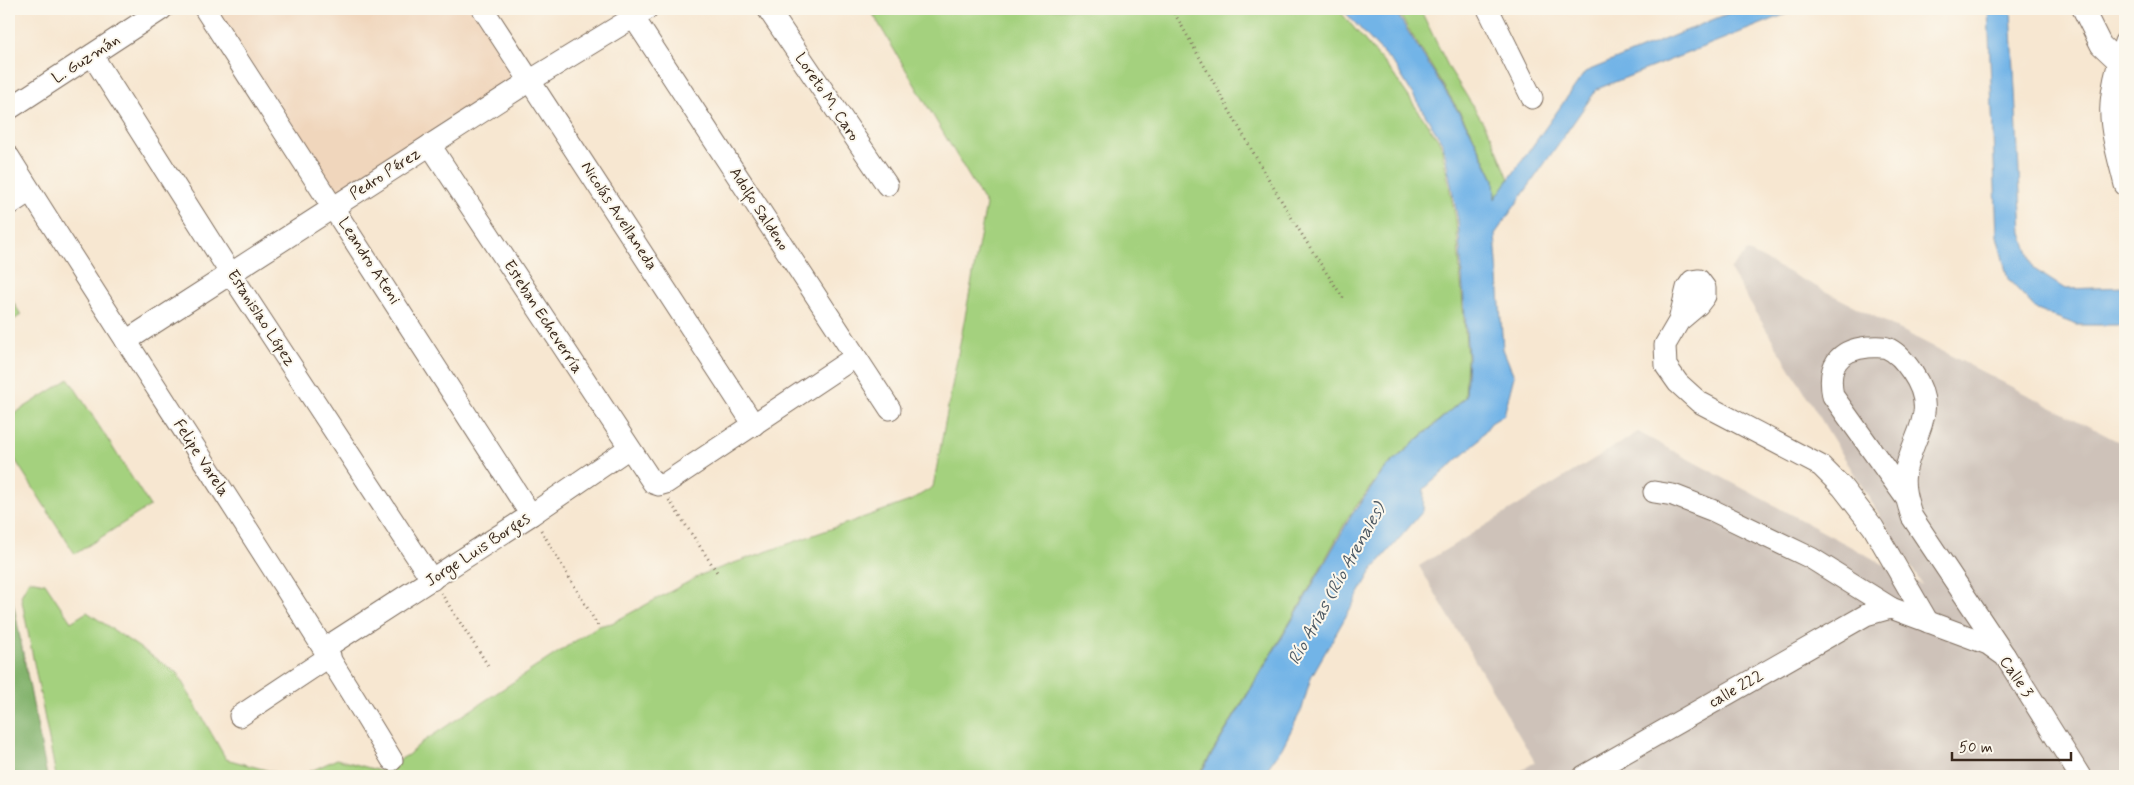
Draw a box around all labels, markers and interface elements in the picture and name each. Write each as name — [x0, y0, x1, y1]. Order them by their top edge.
street label: L. Guzmán — [48, 29, 124, 89]
street label: Loreto M. Caro — [790, 49, 864, 145]
street label: Pedro Pérez — [345, 143, 425, 205]
street label: Nicolás Avellaneda — [576, 158, 662, 274]
street label: Adolfo Saldeno — [723, 163, 794, 256]
street label: Leandro Ateni — [333, 213, 405, 309]
street label: Esteban Echeverría — [498, 256, 588, 378]
street label: Estanislao López — [222, 266, 300, 370]
street label: Felipe Varela — [168, 415, 234, 501]
water label: Río Arias (Río Arenales) — [1283, 497, 1393, 669]
street label: Jorge Luis Borges — [422, 508, 535, 593]
street label: Calle 3 — [1994, 652, 2038, 702]
street label: calle 222 — [1705, 665, 1767, 713]
scale bar — [1952, 730, 2070, 762]
text: 50 m — [1959, 738, 1993, 758]

